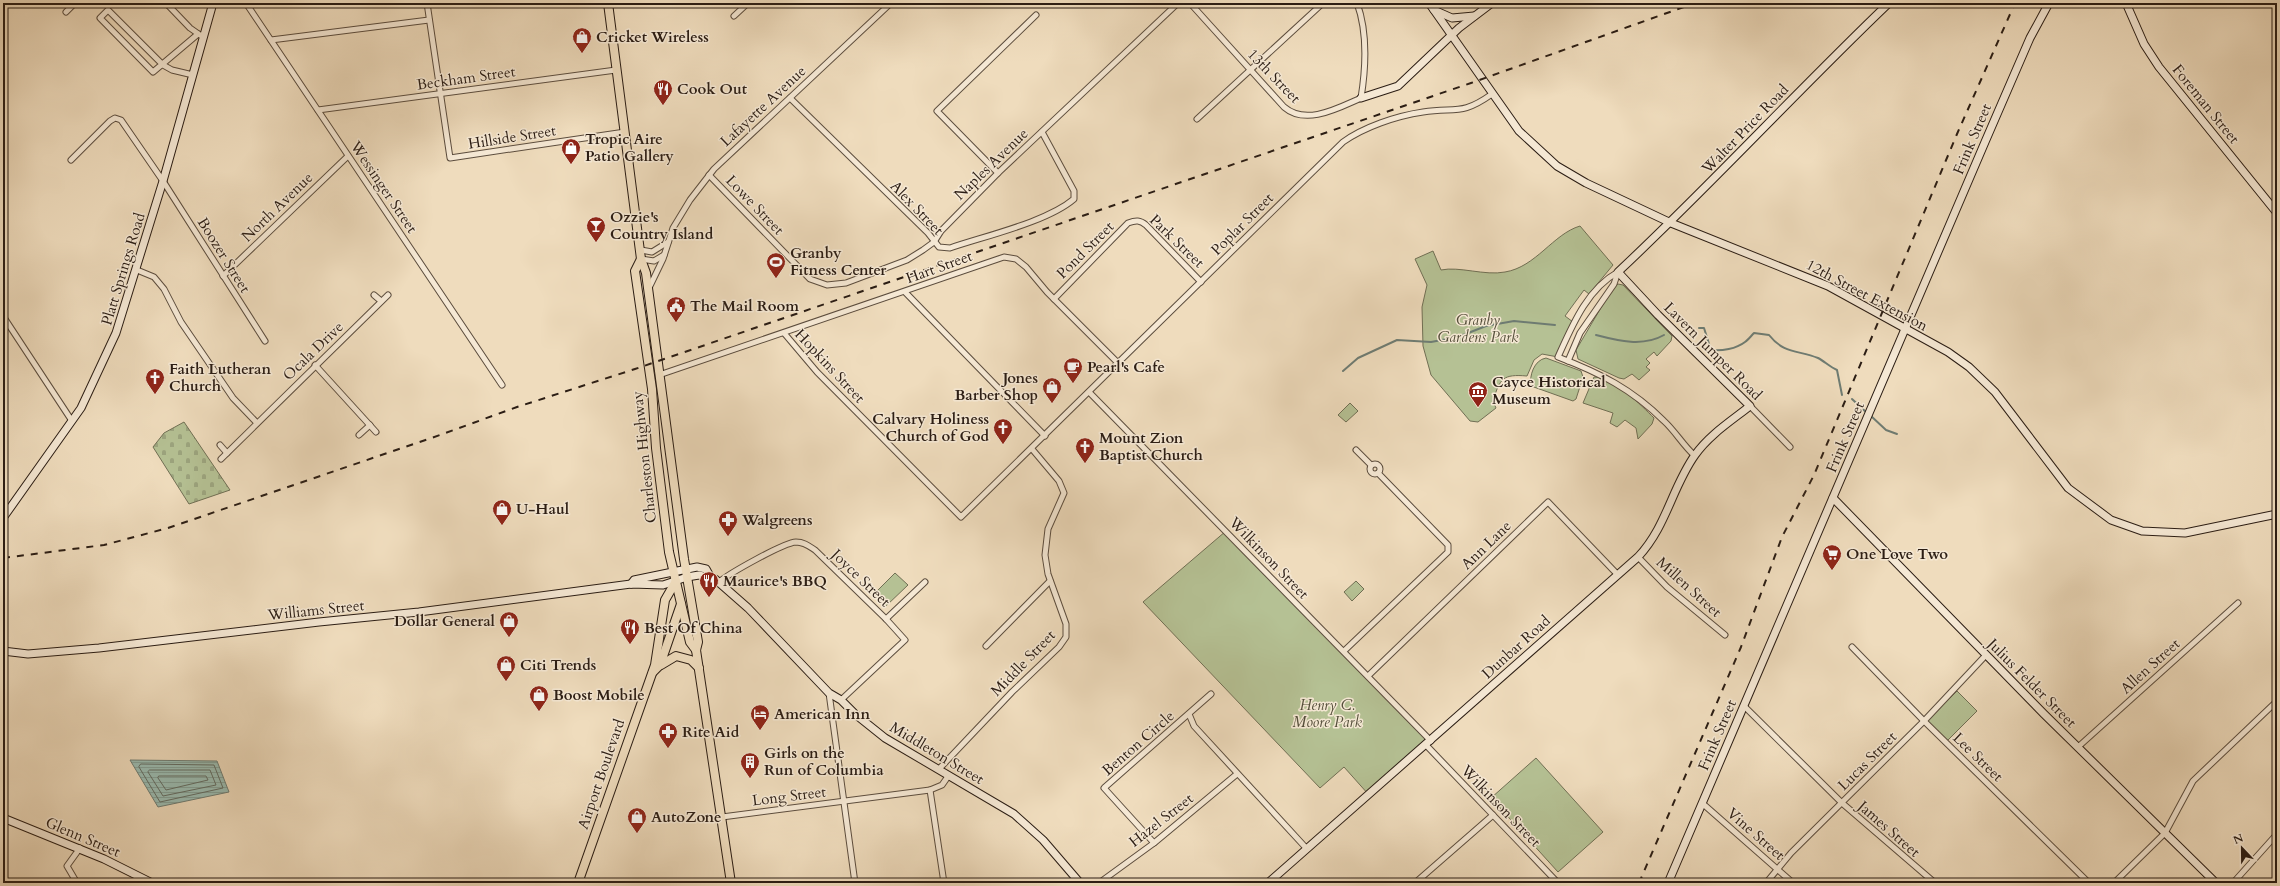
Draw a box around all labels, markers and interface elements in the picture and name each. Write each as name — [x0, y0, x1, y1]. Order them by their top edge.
shop icon: Cricket Wireless — [571, 26, 593, 54]
place label: Cricket Wireless — [596, 27, 709, 47]
street label: 13th Street — [1243, 44, 1305, 108]
street label: Foreman Street — [2168, 60, 2244, 148]
street label: Beckham Street — [415, 61, 517, 95]
street label: Lafayette Avenue — [716, 61, 810, 151]
restaurant icon: Cook Out — [652, 78, 674, 106]
place label: Cook Out — [677, 79, 748, 99]
street label: Walter Price Road — [1696, 80, 1793, 179]
street label: Frink Street — [1948, 100, 1996, 177]
street label: Hillside Street — [467, 120, 558, 154]
street label: Naples Avenue — [950, 123, 1032, 204]
place label: Tropic Aire Patio Gallery — [585, 129, 674, 166]
street label: Wessinger Street — [345, 136, 422, 237]
shop icon: Tropic Aire Patio Gallery — [560, 137, 582, 165]
street label: North Avenue — [237, 168, 317, 246]
street label: Lowe Street — [721, 171, 789, 240]
street label: Alex Street — [886, 176, 948, 240]
street label: Poplar Street — [1206, 188, 1278, 260]
place label: Ozzie's Country Island — [610, 207, 714, 244]
street label: Platt Springs Road — [96, 210, 150, 328]
street label: Park Street — [1145, 210, 1209, 272]
street label: Boozer Street — [193, 213, 255, 297]
bar icon: Ozzie's Country Island — [585, 215, 607, 243]
street label: Pond Street — [1052, 217, 1118, 283]
place label: Granby Fitness Center — [790, 243, 887, 280]
street label: Hart Street — [903, 246, 975, 288]
sports icon: Granby Fitness Center — [765, 251, 787, 279]
street label: 12th Street Extension — [1803, 254, 1932, 336]
public building icon: The Mail Room — [665, 295, 687, 323]
place label: The Mail Room — [690, 296, 799, 316]
street label: Lavern Jumper Road — [1660, 298, 1766, 404]
park label: Granby Gardens Park — [1437, 310, 1519, 347]
street label: Ocala Drive — [278, 317, 348, 385]
street label: Hopkins Street — [790, 325, 870, 408]
cafe icon: Pearl's Cafe — [1062, 356, 1084, 384]
place label: Pearl's Cafe — [1087, 357, 1165, 377]
place label: Faith Lutheran Church — [169, 359, 272, 396]
church icon: Faith Lutheran Church — [144, 367, 166, 395]
place label: Jones Barber Shop — [954, 368, 1038, 405]
place label: Cayce Historical Museum — [1492, 372, 1606, 409]
shop icon: Jones Barber Shop — [1041, 376, 1063, 404]
museum icon: Cayce Historical Museum — [1467, 380, 1489, 408]
street label: Charleston Highway — [627, 390, 661, 524]
street label: Frink Street — [1821, 398, 1869, 475]
place label: Calvary Holiness Church of God — [872, 409, 989, 446]
church icon: Calvary Holiness Church of God — [992, 417, 1014, 445]
place label: Mount Zion Baptist Church — [1099, 428, 1204, 465]
church icon: Mount Zion Baptist Church — [1074, 436, 1096, 464]
shop icon: U-Haul — [491, 498, 513, 526]
place label: U-Haul — [516, 499, 570, 519]
pharmacy icon: Walgreens — [717, 509, 739, 537]
place label: Walgreens — [741, 510, 813, 530]
street label: Wilkinson Street — [1224, 512, 1314, 604]
street label: Ann Lane — [1457, 516, 1516, 574]
street label: Joyce Street — [826, 543, 895, 611]
supermarket icon: One Love Two — [1821, 543, 1843, 571]
place label: One Love Two — [1846, 544, 1948, 564]
street label: Millen Street — [1652, 552, 1726, 622]
restaurant icon: Maurice's BBQ — [698, 570, 720, 598]
place label: Maurice's BBQ — [723, 571, 827, 591]
street label: Williams Street — [266, 595, 366, 625]
shop icon: Dollar General — [498, 610, 520, 638]
place label: Dollar General — [394, 611, 496, 631]
street label: Dunbar Road — [1477, 611, 1555, 683]
restaurant icon: Best Of China — [619, 617, 641, 645]
place label: Best Of China — [644, 618, 743, 638]
street label: Middle Street — [986, 625, 1060, 701]
street label: Julius Felder Street — [1982, 633, 2081, 732]
street label: Allen Street — [2116, 634, 2184, 698]
shop icon: Citi Trends — [495, 654, 517, 682]
place label: Citi Trends — [520, 655, 596, 675]
shop icon: Boost Mobile — [528, 684, 550, 712]
place label: Boost Mobile — [553, 685, 645, 705]
park label: Henry C. Moore Park — [1292, 695, 1362, 732]
street label: Frink Street — [1693, 696, 1741, 773]
hotel icon: American Inn — [749, 703, 771, 731]
place label: American Inn — [774, 704, 870, 724]
street label: Benton Circle — [1098, 706, 1178, 780]
street label: Airport Boulevard — [573, 716, 629, 832]
street label: Middleton Street — [886, 717, 988, 789]
pharmacy icon: Rite Aid — [657, 721, 679, 749]
place label: Rite Aid — [682, 722, 740, 742]
street label: Lucas Street — [1833, 727, 1901, 795]
street label: Lee Street — [1948, 728, 2008, 786]
place label: Girls on the Run of Columbia — [764, 743, 884, 780]
building icon: Girls on the Run of Columbia — [739, 751, 761, 779]
street label: Wilkinson Street — [1456, 760, 1546, 852]
street label: Long Street — [751, 782, 827, 810]
street label: Hazel Street — [1125, 788, 1197, 851]
street label: James Street — [1852, 795, 1925, 862]
street label: Vine Street — [1723, 803, 1789, 865]
shop icon: AutoZone — [626, 806, 648, 834]
place label: AutoZone — [651, 807, 722, 827]
street label: Glenn Street — [42, 812, 124, 862]
north arrow — [2222, 828, 2262, 868]
text: N — [2231, 830, 2246, 848]

